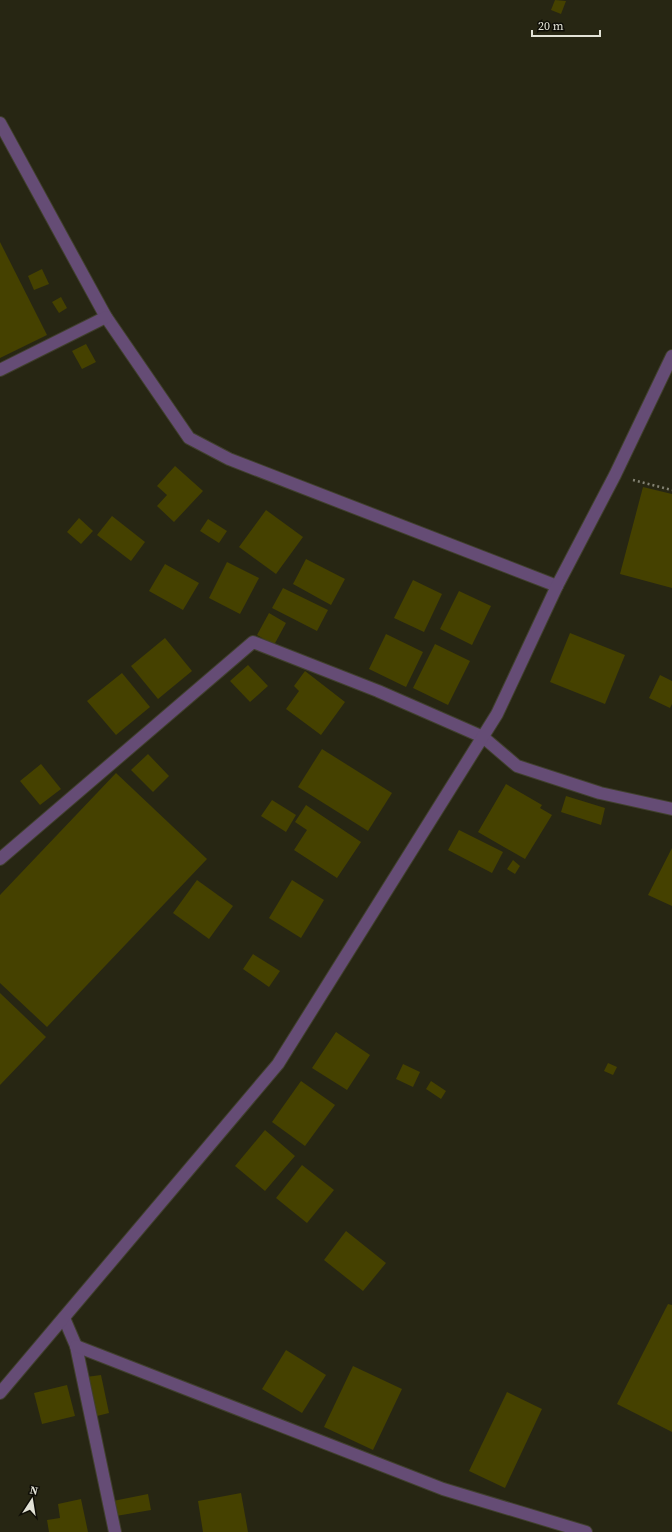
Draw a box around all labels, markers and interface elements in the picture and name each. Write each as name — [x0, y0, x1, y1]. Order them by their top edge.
scale bar — [532, 12, 600, 38]
text: 20 m — [538, 18, 564, 34]
north arrow — [12, 1480, 52, 1520]
text: N — [28, 1483, 39, 1499]

